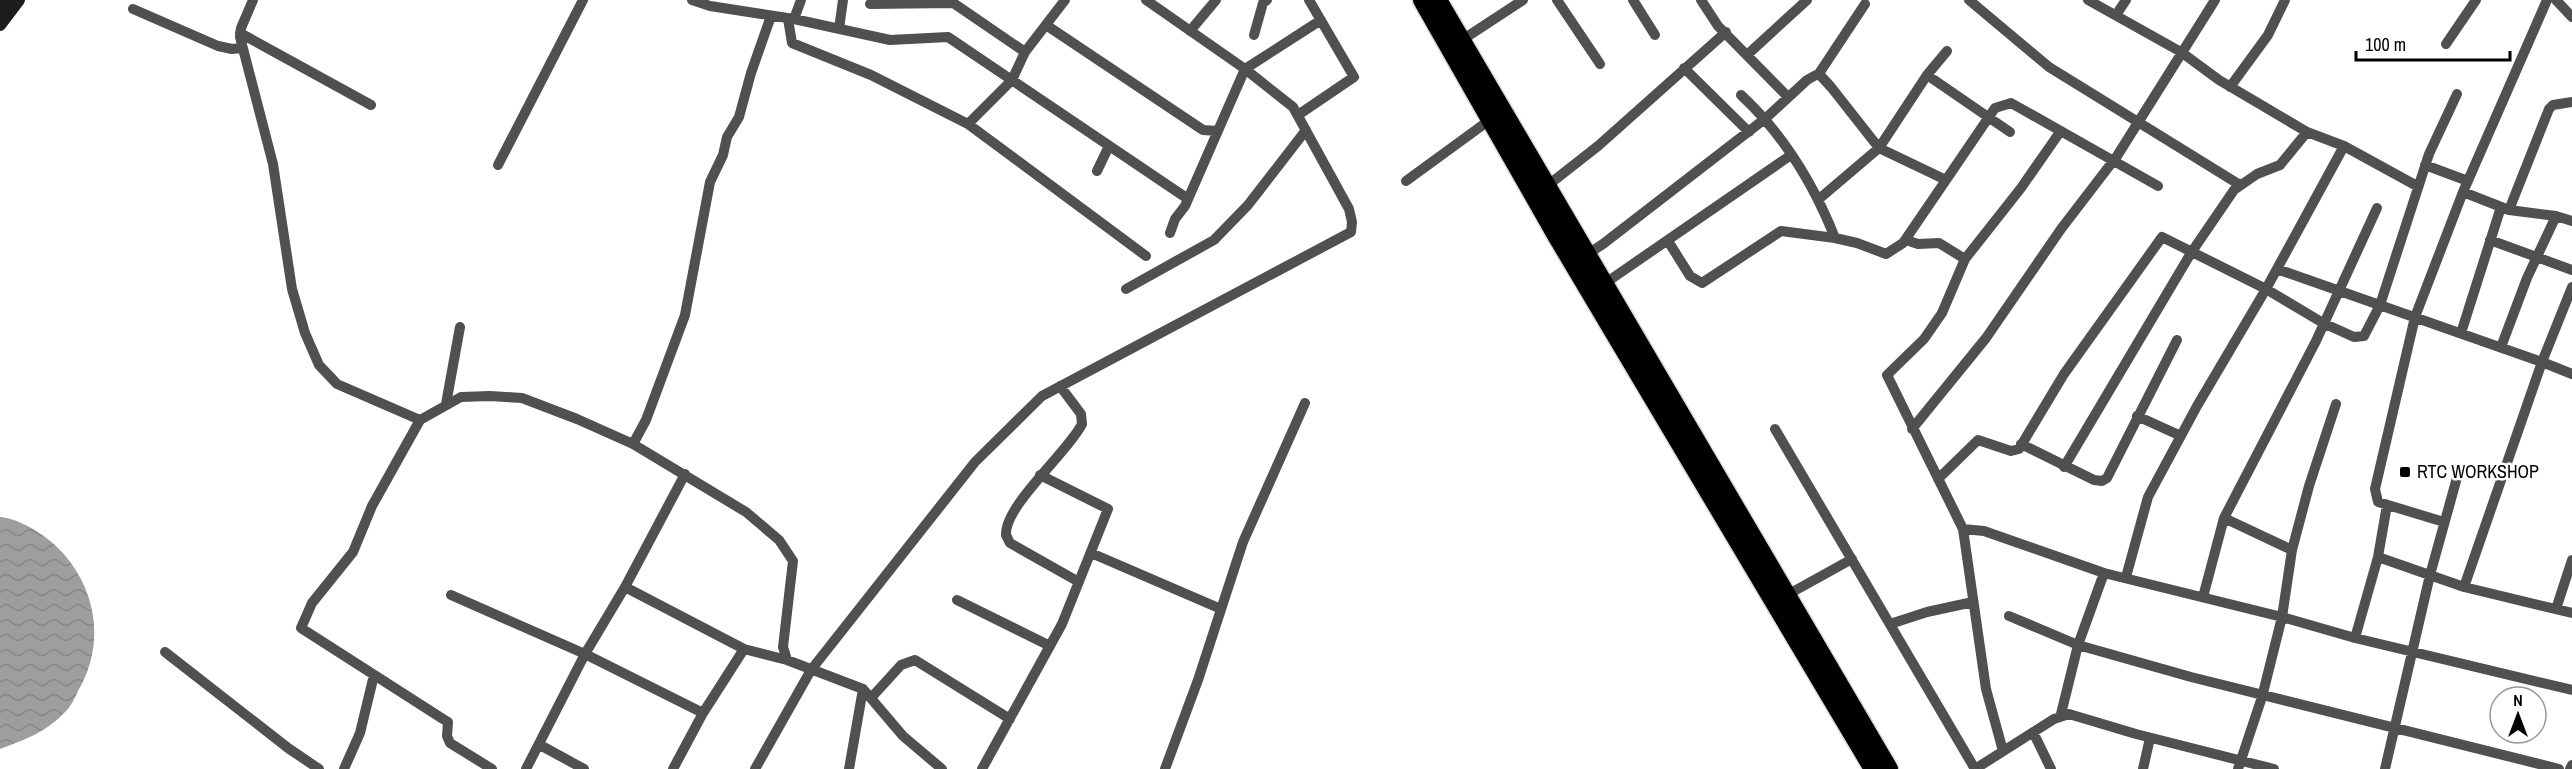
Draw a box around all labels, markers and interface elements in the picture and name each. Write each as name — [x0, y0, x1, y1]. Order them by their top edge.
scale bar — [2356, 24, 2510, 62]
text: 100 m — [2365, 32, 2406, 57]
place label: RTC WORKSHOP — [2417, 459, 2539, 484]
marker: RTC WORKSHOP — [2398, 465, 2412, 479]
north arrow — [2488, 685, 2548, 745]
text: N — [2513, 689, 2523, 711]

